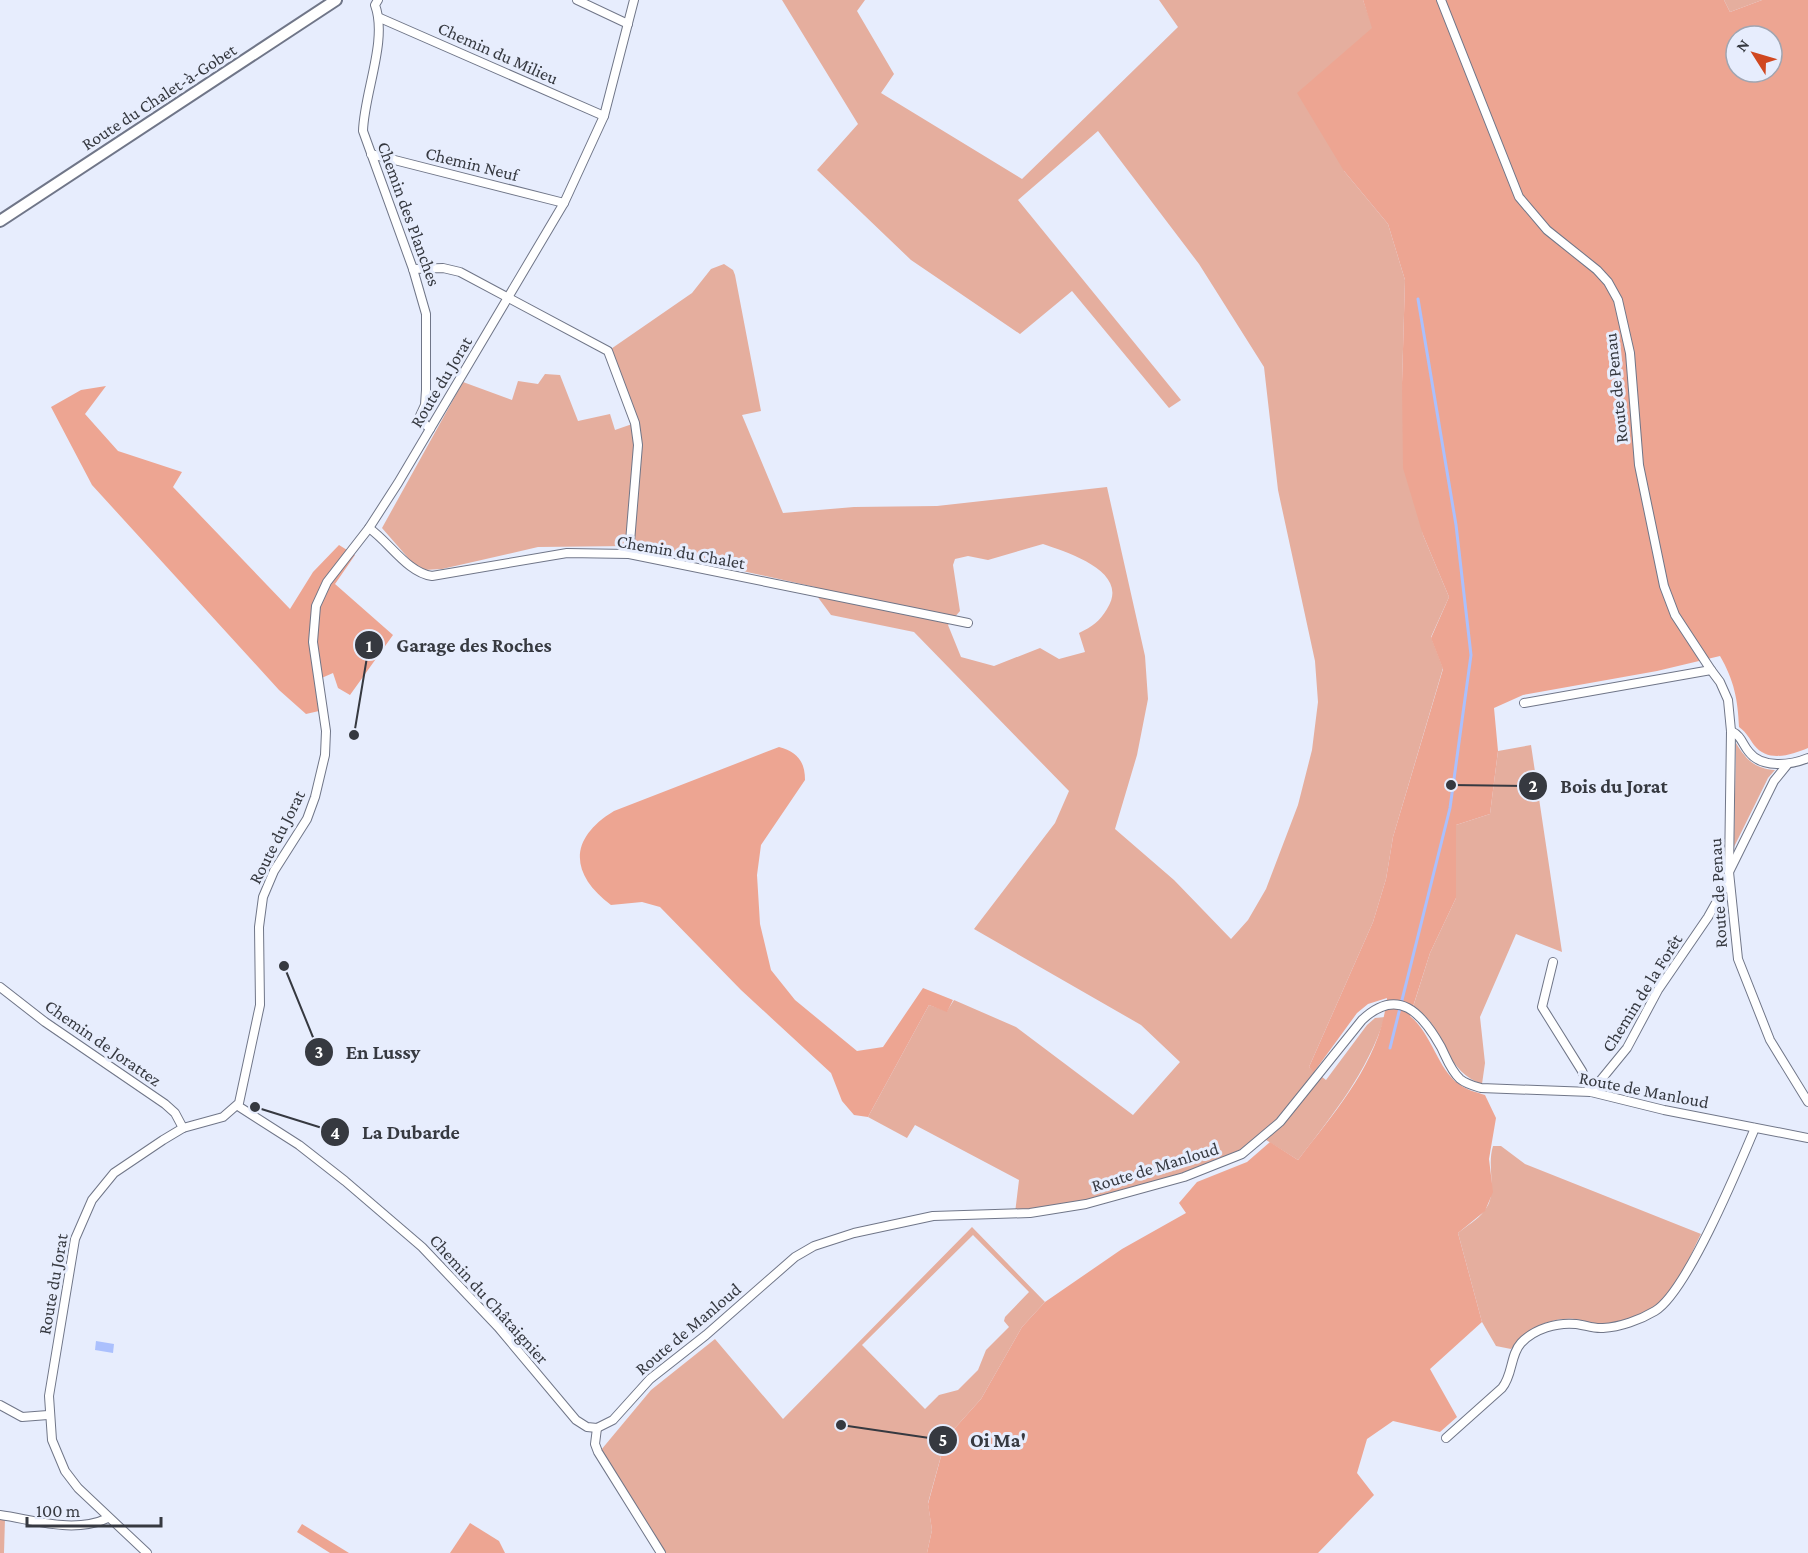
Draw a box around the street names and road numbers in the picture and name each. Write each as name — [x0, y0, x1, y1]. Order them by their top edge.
street label: Chemin du Milieu — [435, 18, 562, 89]
street label: Route du Chalet-à-Gobet — [78, 39, 241, 154]
street label: Chemin des Planches — [374, 139, 444, 289]
street label: Chemin Neuf — [424, 143, 522, 186]
street label: Route du Jorat — [406, 332, 476, 431]
street label: Route de Penau — [1600, 332, 1632, 444]
street label: Chemin du Chalet — [615, 531, 748, 573]
street label: Route du Jorat — [245, 786, 310, 887]
street label: Route de Penau — [1705, 837, 1731, 949]
street label: Chemin de la Forêt — [1598, 930, 1687, 1056]
street label: Chemin de Jorattez — [41, 995, 165, 1091]
street label: Route de Manloud — [1577, 1068, 1711, 1112]
street label: Route de Manloud — [1089, 1138, 1221, 1196]
street label: Chemin du Châtaignier — [425, 1230, 553, 1368]
street label: Route du Jorat — [34, 1231, 72, 1336]
street label: Route de Manloud — [631, 1279, 745, 1379]

